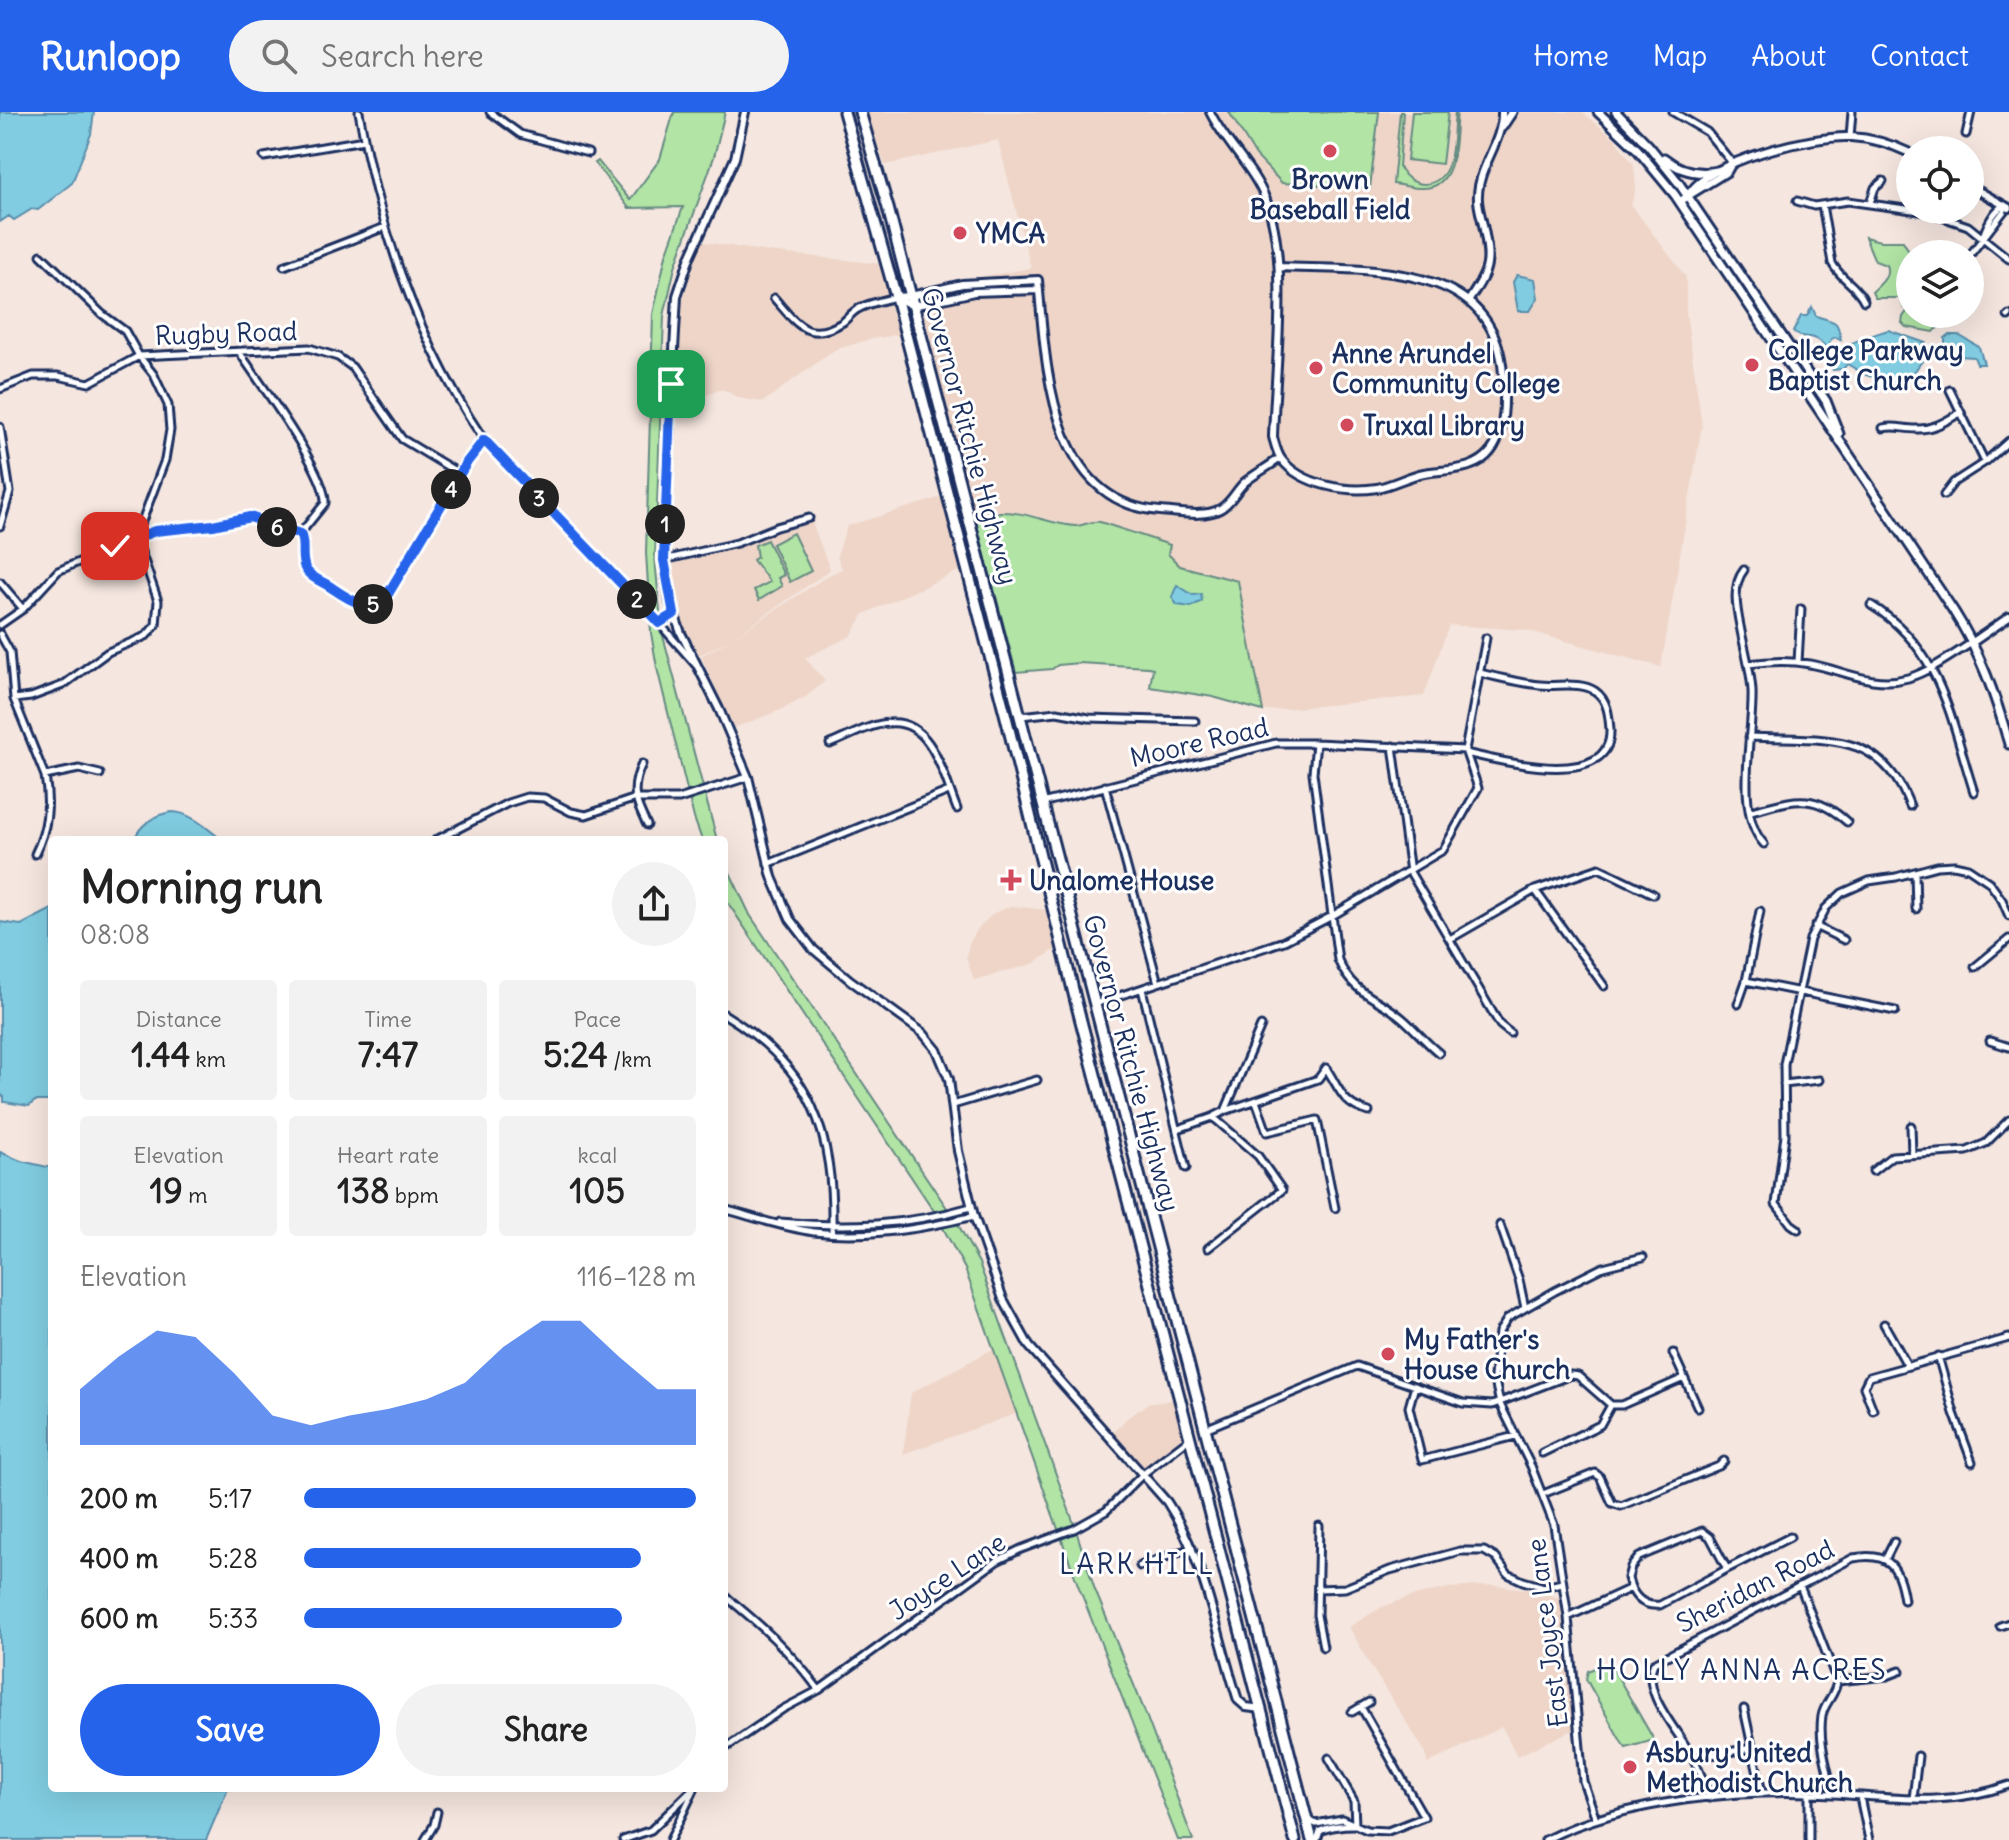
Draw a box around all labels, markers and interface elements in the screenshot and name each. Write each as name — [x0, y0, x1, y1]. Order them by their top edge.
search box — [229, 20, 789, 92]
text: Runloop — [40, 33, 181, 80]
icon: search — [257, 34, 301, 78]
text: Search here — [321, 37, 484, 75]
text: Home — [1533, 38, 1609, 74]
text: Map — [1653, 38, 1707, 74]
text: About — [1751, 38, 1826, 74]
text: Contact — [1870, 38, 1969, 74]
map controls — [1896, 136, 1984, 328]
button: locate — [1896, 136, 1984, 224]
marker: Brown Baseball Field — [1321, 142, 1339, 160]
place label: Brown Baseball Field — [1250, 163, 1410, 226]
place label: YMCA — [975, 217, 1046, 250]
marker: YMCA — [951, 224, 969, 242]
button: layers — [1896, 240, 1984, 328]
street label: Governor Ritchie Highway — [914, 284, 1026, 588]
street label: Rugby Road — [154, 314, 298, 352]
place label: College Parkway Baptist Church — [1768, 334, 1963, 397]
place label: Anne Arundel Community College — [1332, 337, 1560, 400]
pin — [637, 350, 705, 418]
marker: College Parkway Baptist Church — [1743, 356, 1761, 374]
marker: Anne Arundel Community College — [1307, 359, 1325, 377]
icon: arrive — [649, 362, 693, 406]
place label: Truxal Library — [1363, 409, 1525, 442]
marker: Truxal Library — [1338, 416, 1356, 434]
pin: 4 — [431, 469, 471, 509]
text: 4 — [445, 475, 457, 503]
pin: 3 — [519, 478, 559, 518]
text: 3 — [533, 484, 545, 512]
pin: 1 — [645, 504, 685, 544]
pin: 6 — [257, 507, 297, 547]
text: 1 — [661, 510, 669, 538]
pin — [81, 512, 149, 580]
text: 6 — [271, 513, 283, 541]
icon: check — [93, 524, 137, 568]
pin: 2 — [617, 579, 657, 619]
pin: 5 — [353, 584, 393, 624]
text: 2 — [631, 585, 643, 613]
text: 5 — [367, 590, 379, 618]
street label: Moore Road — [1127, 710, 1271, 774]
text: Morning run — [80, 860, 323, 915]
button: share — [612, 862, 696, 946]
place label: Unalome House — [1029, 864, 1214, 897]
marker: Unalome House — [1000, 869, 1022, 891]
street label: Governor Ritchie Highway — [1076, 911, 1188, 1215]
text: 08:08 — [80, 918, 150, 951]
text: Distance — [136, 1005, 222, 1033]
text: Time — [364, 1005, 412, 1033]
text: Pace — [573, 1005, 621, 1033]
text: 1.44 — [131, 1033, 190, 1076]
text: 7:47 — [358, 1033, 418, 1076]
text: 5:24 — [543, 1033, 608, 1076]
text: km — [190, 1045, 226, 1073]
text: /km — [608, 1045, 652, 1073]
text: Elevation — [134, 1141, 224, 1169]
text: Heart rate — [337, 1141, 439, 1169]
text: kcal — [578, 1141, 617, 1169]
text: 19 — [150, 1169, 183, 1212]
text: 138 — [337, 1169, 390, 1212]
text: 105 — [570, 1169, 625, 1212]
text: m — [183, 1181, 207, 1209]
text: bpm — [390, 1181, 439, 1209]
text: Elevation — [80, 1260, 187, 1293]
text: 116–128 m — [577, 1260, 696, 1293]
place label: My Father's House Church — [1404, 1323, 1570, 1386]
marker: My Father's House Church — [1379, 1345, 1397, 1363]
text: 200 m — [80, 1482, 157, 1515]
text: 5:17 — [208, 1482, 252, 1515]
street label: Joyce Lane — [882, 1525, 1012, 1627]
street label: Sheridan Road — [1671, 1532, 1839, 1640]
street label: East Joyce Lane — [1519, 1537, 1575, 1729]
text: 400 m — [80, 1542, 158, 1575]
text: 5:28 — [208, 1542, 258, 1575]
district label: LARK HILL — [1059, 1546, 1215, 1582]
text: 600 m — [80, 1602, 158, 1635]
text: 5:33 — [208, 1602, 258, 1635]
district label: HOLLY ANNA ACRES — [1596, 1652, 1888, 1688]
button: Save — [80, 1684, 380, 1776]
button: Share — [396, 1684, 696, 1776]
place label: Asbury United Methodist Church — [1646, 1736, 1853, 1799]
marker: Asbury United Methodist Church — [1621, 1758, 1639, 1776]

